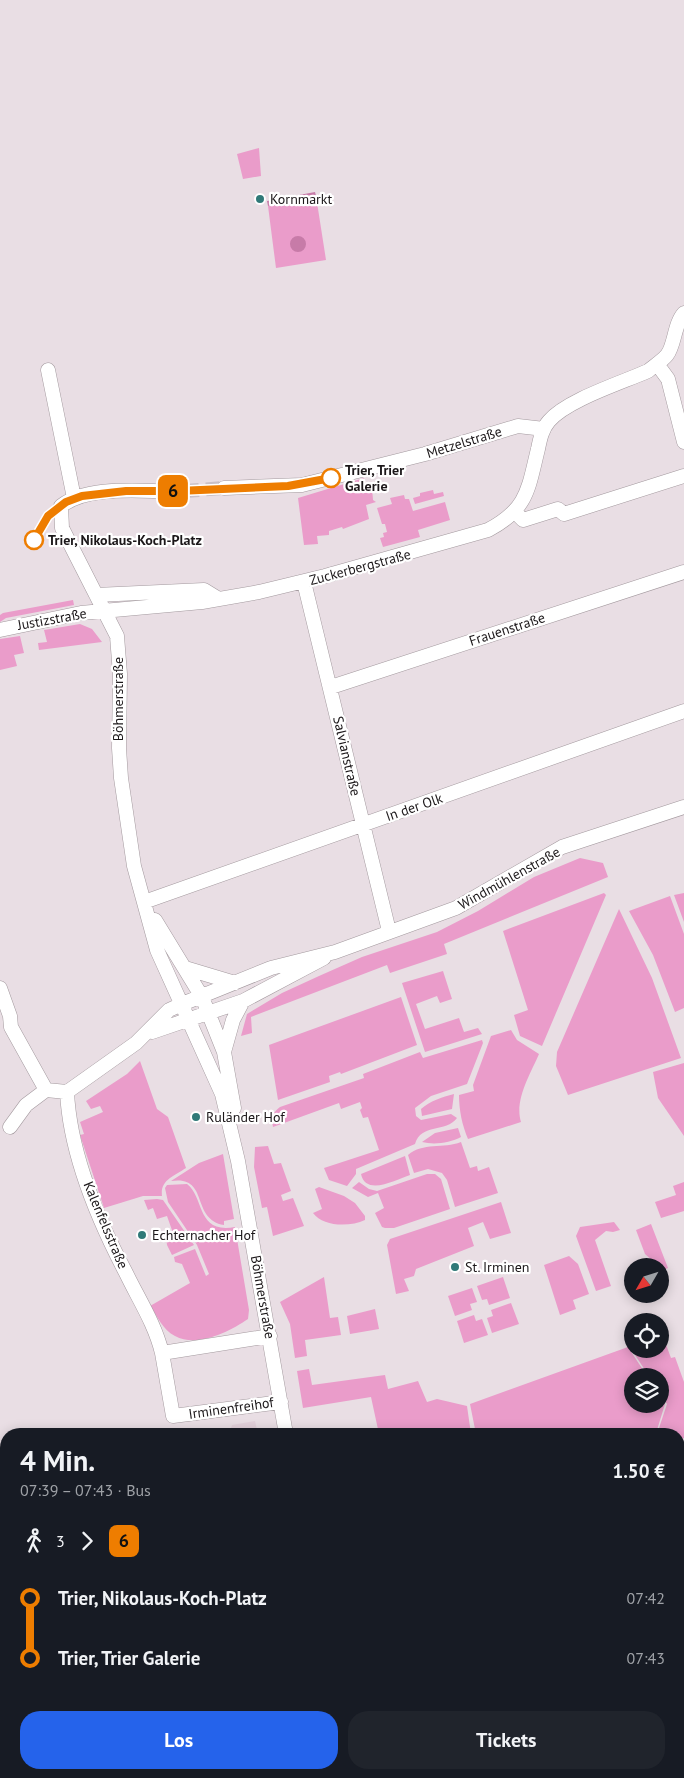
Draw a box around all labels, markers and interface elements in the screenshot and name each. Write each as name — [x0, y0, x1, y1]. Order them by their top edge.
place label: Kornmarkt — [270, 190, 333, 208]
marker: Kornmarkt — [254, 193, 266, 205]
street label: Metzelstraße — [424, 422, 504, 462]
place label: Trier, Trier Galerie — [345, 461, 404, 495]
marker: Trier, Trier Galerie — [321, 468, 341, 488]
line badge: 6 — [157, 475, 189, 507]
text: 6 — [168, 479, 178, 502]
marker: Trier, Nikolaus-Koch-Platz — [24, 530, 44, 550]
place label: Trier, Nikolaus-Koch-Platz — [48, 531, 202, 549]
street label: Zuckerbergstraße — [307, 545, 413, 589]
street label: Justizstraße — [15, 604, 88, 634]
street label: Frauenstraße — [467, 608, 547, 650]
street label: Böhmerstraße — [109, 657, 127, 741]
street label: Salvianstraße — [329, 714, 365, 798]
street label: In der Olk — [383, 789, 445, 825]
street label: Windmühlenstraße — [455, 843, 563, 913]
place label: Ruländer Hof — [206, 1108, 285, 1126]
marker: Ruländer Hof — [190, 1111, 202, 1123]
street label: Kalenfelsstraße — [80, 1179, 132, 1271]
place label: Echternacher Hof — [152, 1226, 256, 1244]
marker: Echternacher Hof — [136, 1229, 148, 1241]
street label: Böhmerstraße — [247, 1254, 279, 1340]
place label: St. Irminen — [465, 1258, 529, 1276]
north arrow — [624, 1258, 669, 1302]
map controls — [624, 1258, 669, 1413]
marker: St. Irminen — [449, 1261, 461, 1273]
button: locate — [624, 1313, 669, 1358]
button: layers — [624, 1368, 669, 1413]
street label: Irminenfreihof — [187, 1393, 275, 1423]
text: 4 Min. — [20, 1442, 95, 1479]
text: 1.50 € — [612, 1459, 665, 1483]
text: 07:39 – 07:43 · Bus — [20, 1480, 151, 1500]
icon: walk — [20, 1527, 48, 1555]
icon: forward — [73, 1527, 101, 1555]
text: 6 — [119, 1529, 129, 1552]
text: 3 — [56, 1531, 65, 1551]
text: Trier, Nikolaus-Koch-Platz — [58, 1586, 267, 1610]
text: 07:42 — [627, 1588, 665, 1608]
text: Trier, Trier Galerie — [58, 1646, 200, 1670]
text: 07:43 — [627, 1648, 665, 1668]
button: Los — [20, 1711, 338, 1769]
button: Tickets — [348, 1711, 665, 1769]

